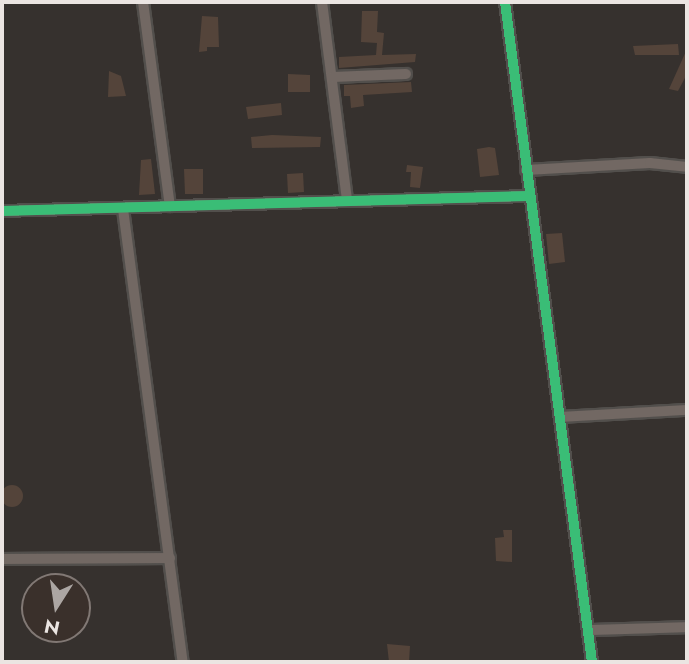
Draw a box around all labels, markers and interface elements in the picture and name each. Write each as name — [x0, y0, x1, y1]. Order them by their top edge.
north arrow — [21, 573, 91, 643]
text: N — [42, 612, 62, 642]

